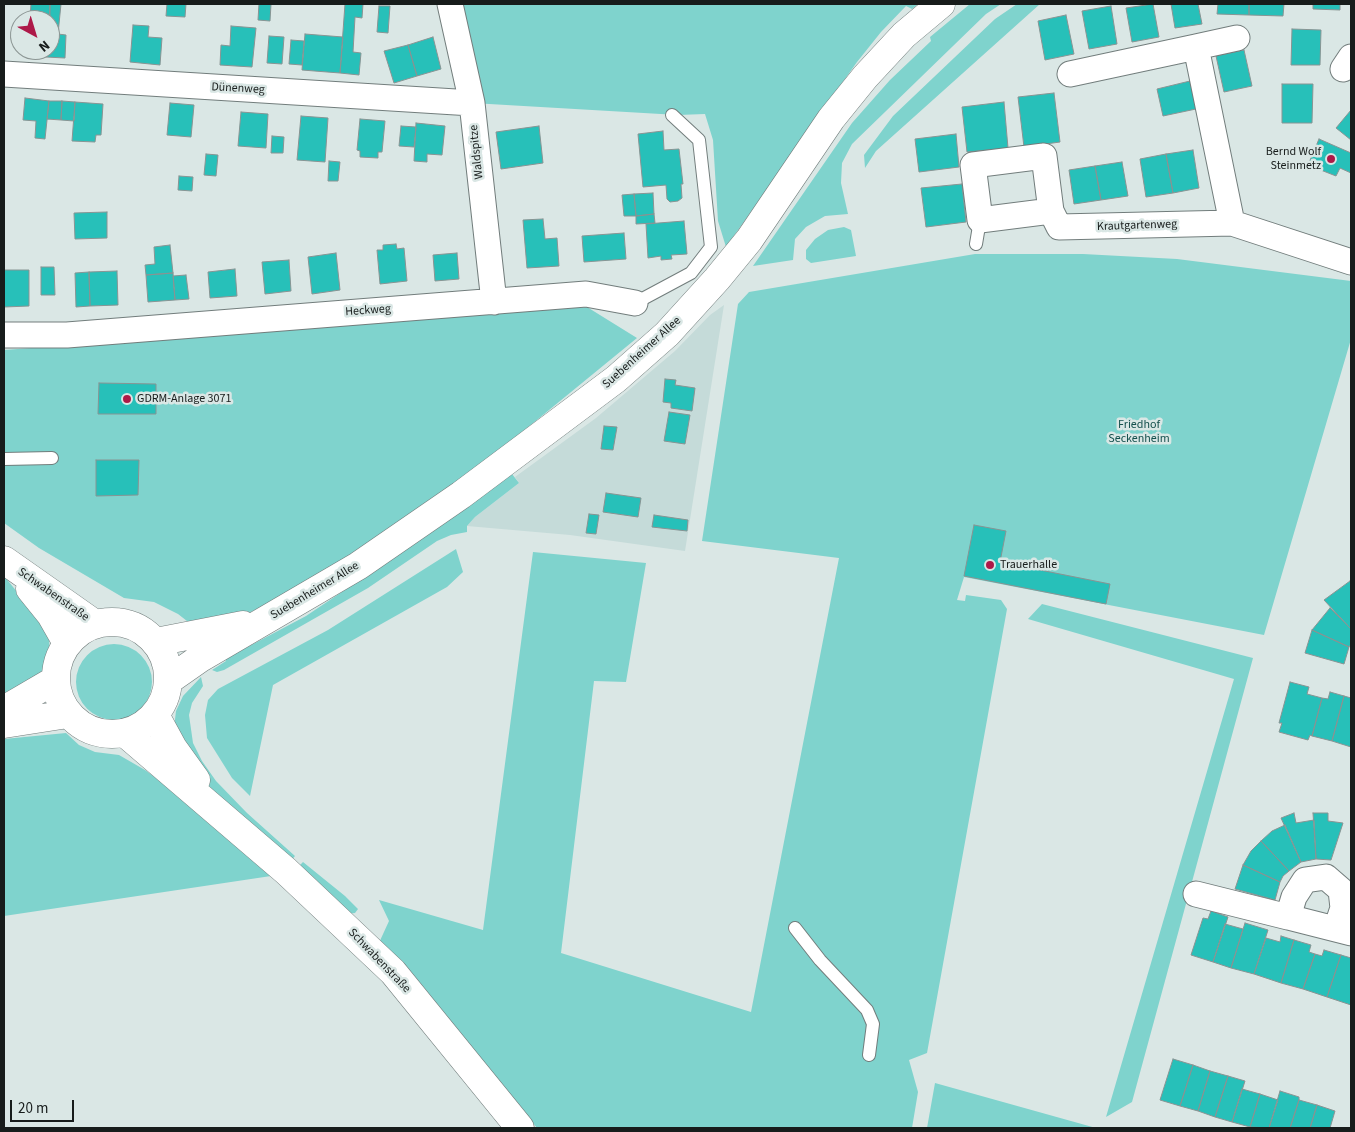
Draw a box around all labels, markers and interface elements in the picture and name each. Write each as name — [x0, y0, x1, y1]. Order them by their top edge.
north arrow — [10, 10, 60, 60]
text: N — [34, 35, 54, 57]
street label: Dünenweg — [211, 80, 265, 98]
street label: Waldspitze — [467, 124, 487, 180]
place label: Bernd Wolf Steinmetz — [1266, 145, 1321, 173]
marker: Bernd Wolf Steinmetz — [1325, 153, 1337, 165]
street label: Krautgartenweg — [1097, 217, 1177, 235]
street label: Heckweg — [345, 302, 391, 320]
street label: Suebenheimer Allee — [600, 314, 684, 392]
place label: GDRM-Anlage 3071 — [137, 392, 231, 406]
marker: GDRM-Anlage 3071 — [121, 393, 133, 405]
park label: Friedhof Seckenheim — [1108, 418, 1170, 446]
place label: Trauerhalle — [1000, 558, 1057, 572]
street label: Suebenheimer Allee — [268, 559, 362, 623]
marker: Trauerhalle — [984, 559, 996, 571]
street label: Schwabenstraße — [15, 565, 91, 625]
street label: Schwabenstraße — [345, 926, 413, 996]
scale bar — [12, 1090, 76, 1122]
text: 20 m — [18, 1098, 48, 1119]

